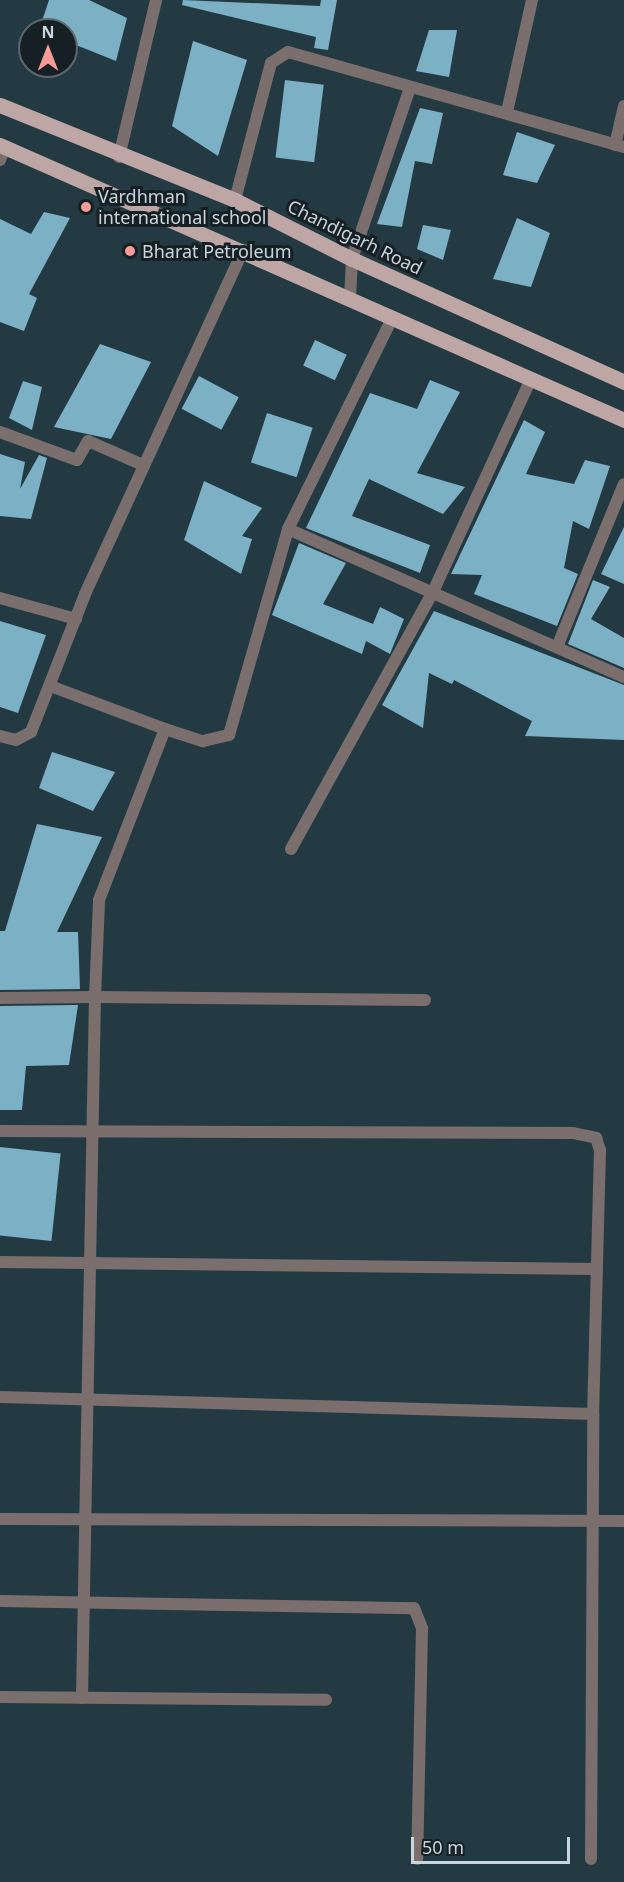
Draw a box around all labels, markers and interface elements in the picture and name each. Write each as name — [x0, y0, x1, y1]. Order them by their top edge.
north arrow — [18, 18, 78, 78]
text: N — [41, 21, 55, 43]
place label: Vardhman international school — [98, 186, 266, 228]
street label: Chandigarh Road — [284, 195, 426, 279]
marker: Vardhman international school — [79, 200, 93, 214]
place label: Bharat Petroleum — [142, 240, 292, 262]
marker: Bharat Petroleum — [123, 244, 137, 258]
scale bar — [414, 1825, 573, 1863]
text: 50 m — [422, 1835, 464, 1859]

